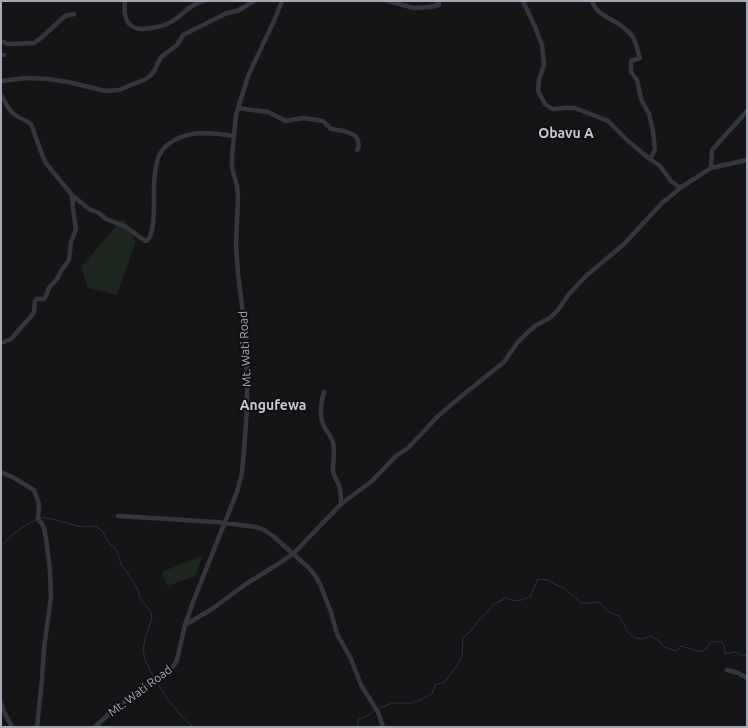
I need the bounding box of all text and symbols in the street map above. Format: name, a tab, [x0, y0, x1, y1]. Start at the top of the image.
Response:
district label: Obavu A	[538, 125, 594, 141]
street label: Mt. Wati Road	[236, 311, 253, 387]
district label: Angufewa	[240, 397, 306, 413]
street label: Mt. Wati Road	[105, 663, 174, 719]

